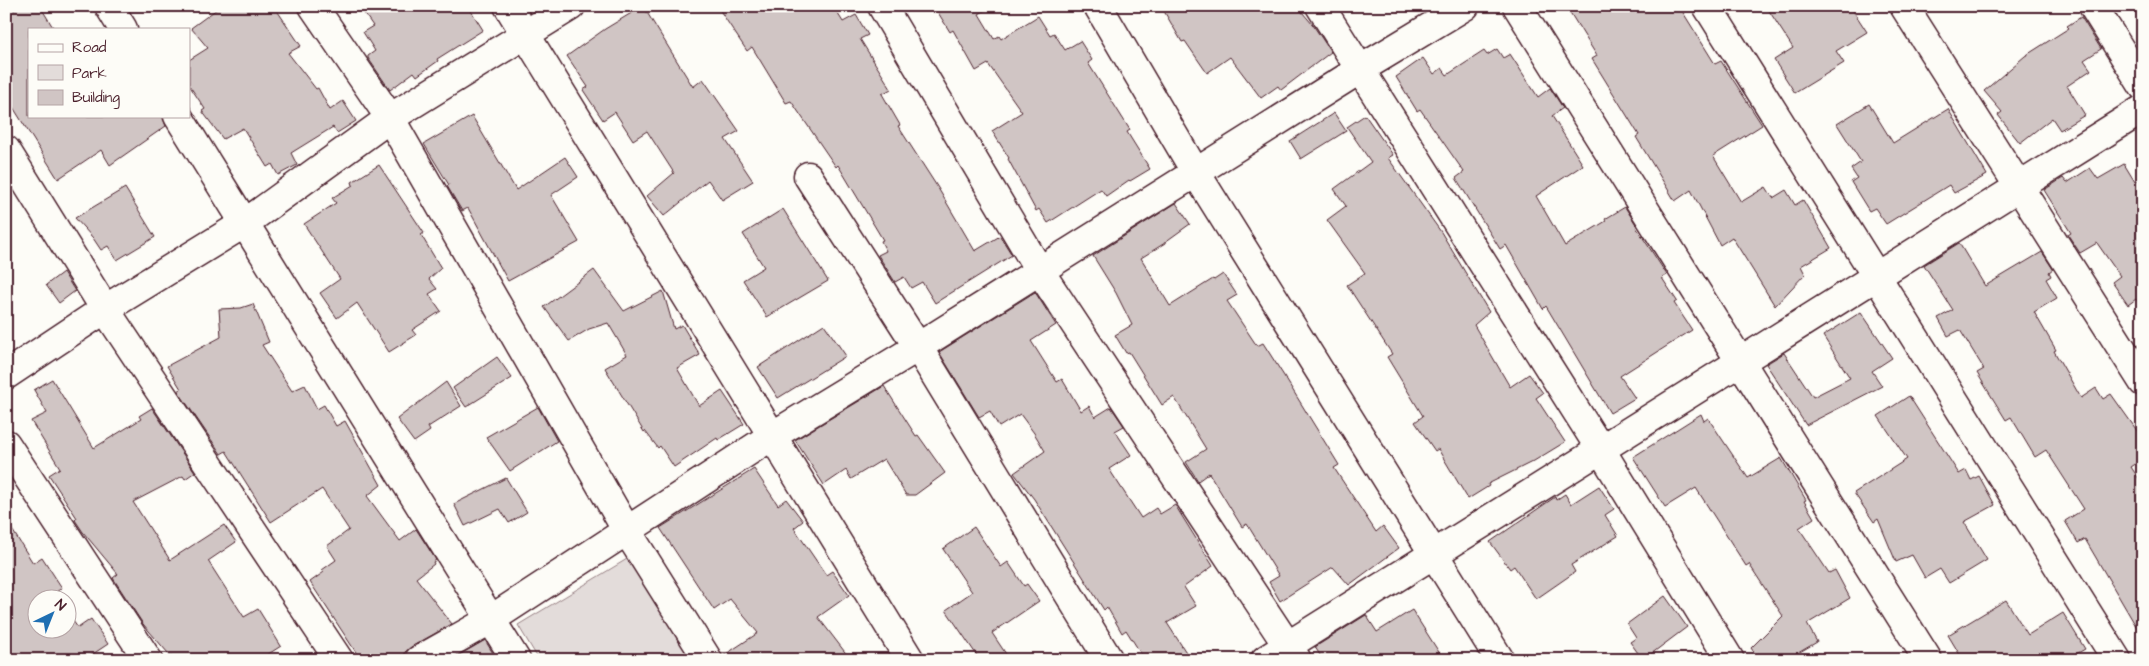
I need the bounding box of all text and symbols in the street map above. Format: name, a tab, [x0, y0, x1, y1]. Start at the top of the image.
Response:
legend	[28, 28, 190, 118]
text: Road	[72, 37, 107, 58]
text: Park	[72, 63, 107, 84]
text: Building	[72, 87, 120, 109]
north arrow	[28, 588, 78, 638]
text: N	[50, 595, 70, 616]

